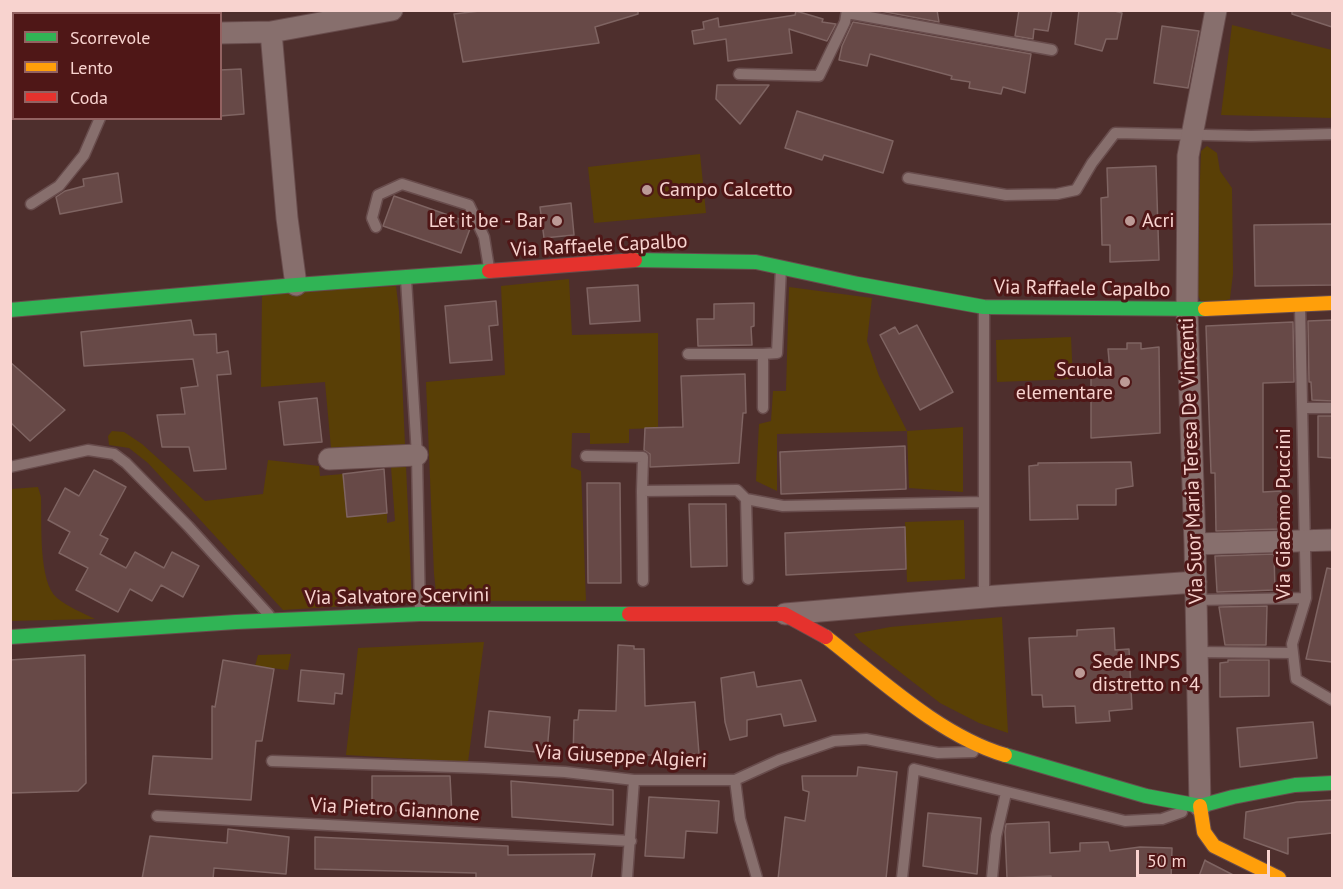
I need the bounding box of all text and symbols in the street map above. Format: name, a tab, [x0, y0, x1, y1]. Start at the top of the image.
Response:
legend	[12, 12, 222, 120]
text: Scorrevole	[70, 26, 150, 49]
text: Lento	[70, 56, 113, 79]
text: Coda	[70, 86, 108, 109]
place label: Campo Calcetto	[659, 178, 793, 202]
marker: Campo Calcetto	[640, 183, 654, 197]
place label: Let it be - Bar	[429, 209, 545, 233]
place label: Acri	[1142, 209, 1175, 233]
marker: Let it be - Bar	[550, 214, 564, 228]
marker: Acri	[1123, 214, 1137, 228]
street label: Via Raffaele Capalbo	[510, 229, 688, 263]
street label: Via Raffaele Capalbo	[993, 275, 1171, 303]
street label: Via Suor Maria Teresa De Vincenti	[1175, 317, 1209, 605]
place label: Scuola elementare	[1016, 358, 1113, 405]
marker: Scuola elementare	[1118, 375, 1132, 389]
street label: Via Giacomo Puccini	[1272, 428, 1296, 600]
street label: Via Salvatore Scervini	[304, 583, 490, 611]
place label: Sede INPS distretto n°4	[1092, 650, 1200, 697]
marker: Sede INPS distretto n°4	[1073, 666, 1087, 680]
street label: Via Giuseppe Algieri	[534, 741, 708, 773]
street label: Via Pietro Giannone	[310, 794, 480, 826]
scale bar	[1139, 838, 1272, 876]
text: 50 m	[1147, 849, 1186, 872]

